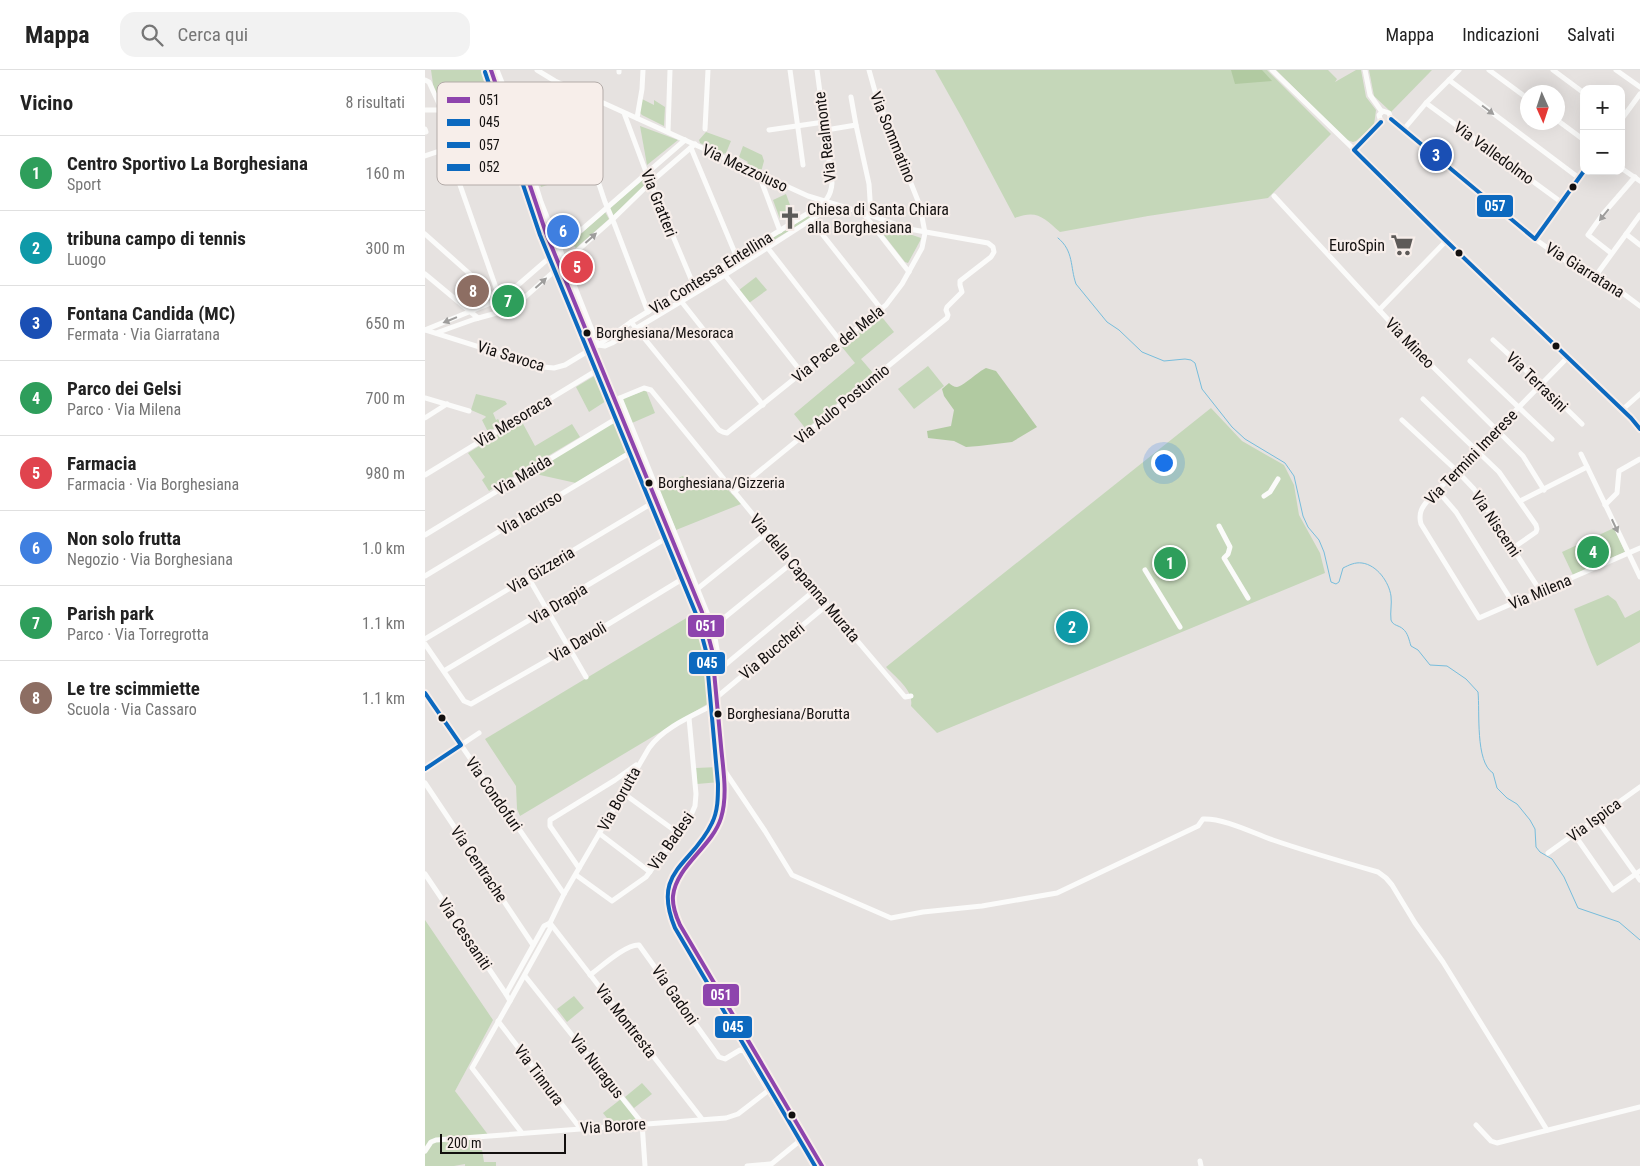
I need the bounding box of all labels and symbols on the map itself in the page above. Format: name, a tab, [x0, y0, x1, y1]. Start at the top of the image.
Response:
legend	[437, 82, 603, 185]
north arrow	[1520, 85, 1565, 130]
street label: Via Sommatino	[866, 89, 920, 185]
street label: Via Realmonte	[810, 90, 840, 184]
text: 051	[479, 92, 500, 108]
one-way arrow	[1481, 104, 1494, 115]
text: 045	[479, 114, 500, 130]
street label: Via Valledolmo	[1450, 117, 1538, 189]
pin: 3	[1420, 136, 1452, 174]
text: 057	[479, 137, 500, 153]
street label: Via Mezzoiuso	[699, 140, 791, 196]
text: 052	[479, 159, 500, 175]
street label: Via Gratteri	[637, 166, 681, 240]
unlabelled marker	[1568, 182, 1578, 192]
line badge: 057	[1476, 194, 1514, 218]
text: 057	[1484, 198, 1506, 214]
place label: Chiesa di Santa Chiara alla Borghesiana	[807, 200, 949, 237]
church icon: Chiesa di Santa Chiara alla Borghesiana	[777, 205, 803, 231]
one-way arrow	[1598, 208, 1609, 221]
pin: 6	[547, 212, 579, 250]
street label: Via Contessa Entellina	[646, 227, 776, 319]
one-way arrow	[585, 232, 597, 244]
supermarket icon: EuroSpin	[1389, 232, 1415, 258]
place label: EuroSpin	[1329, 236, 1385, 255]
street label: Via Giarratana	[1542, 238, 1628, 302]
pin: 5	[561, 248, 593, 286]
unlabelled marker	[1454, 248, 1464, 258]
pin: 8	[457, 272, 489, 310]
one-way arrow	[535, 277, 547, 289]
pin: 7	[492, 282, 524, 320]
street label: Via Pace del Mela	[788, 301, 888, 387]
street label: Via Mineo	[1381, 314, 1439, 372]
one-way arrow	[443, 316, 457, 324]
place label: Borghesiana/Mesoraca	[596, 324, 734, 342]
marker: Borghesiana/Mesoraca	[582, 328, 592, 338]
street label: Via Savoca	[475, 337, 547, 375]
unlabelled marker	[1551, 341, 1561, 351]
street label: Via Terrasini	[1502, 348, 1572, 416]
street label: Via Aulo Postumio	[791, 360, 893, 448]
street label: Via Mesoraca	[471, 391, 555, 451]
street label: Via Termini Imerese	[1421, 405, 1521, 509]
your location	[1151, 450, 1177, 476]
street label: Via Maida	[491, 451, 555, 499]
place label: Borghesiana/Gizzeria	[658, 474, 785, 492]
marker: Borghesiana/Gizzeria	[644, 478, 654, 488]
street label: Via Iacurso	[495, 487, 565, 539]
street label: Via Niscemi	[1467, 487, 1525, 561]
street label: Via della Capanna Murata	[746, 510, 864, 646]
one-way arrow	[1612, 519, 1620, 533]
pin: 4	[1577, 533, 1609, 571]
street label: Via Gizzeria	[504, 543, 578, 597]
pin: 1	[1154, 544, 1186, 582]
street label: Via Milena	[1506, 570, 1574, 614]
street label: Via Drapia	[525, 579, 591, 629]
pin: 2	[1056, 608, 1088, 646]
line badge: 051	[687, 614, 725, 638]
street label: Via Davoli	[546, 618, 610, 666]
text: 051	[695, 618, 717, 634]
street label: Via Buccheri	[736, 618, 808, 684]
line badge: 045	[688, 651, 726, 675]
text: 045	[696, 655, 718, 671]
place label: Borghesiana/Borutta	[727, 705, 850, 723]
marker: Borghesiana/Borutta	[713, 709, 723, 719]
unlabelled marker	[437, 713, 447, 723]
street label: Via Condofuri	[462, 753, 526, 835]
street label: Via Borutta	[594, 764, 644, 834]
street label: Via Ispica	[1563, 794, 1625, 846]
street label: Via Badesi	[644, 808, 698, 874]
street label: Via Centrache	[447, 822, 511, 906]
street label: Via Cessaniti	[434, 894, 496, 974]
street label: Via Gadoni	[648, 962, 702, 1028]
street label: Via Montresta	[591, 980, 661, 1062]
line badge: 051	[702, 983, 740, 1007]
text: 051	[710, 987, 732, 1003]
line badge: 045	[714, 1015, 753, 1039]
text: 045	[722, 1019, 744, 1035]
street label: Via Nuragus	[566, 1030, 628, 1102]
street label: Via Tinnura	[510, 1041, 568, 1109]
unlabelled marker	[787, 1110, 797, 1120]
street label: Via Borore	[580, 1114, 646, 1138]
scale bar	[440, 1131, 566, 1154]

